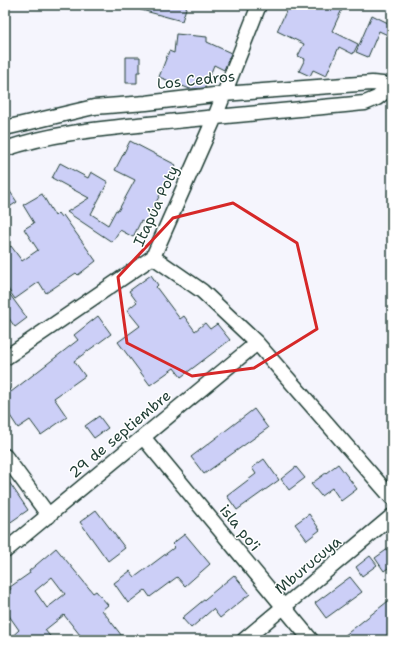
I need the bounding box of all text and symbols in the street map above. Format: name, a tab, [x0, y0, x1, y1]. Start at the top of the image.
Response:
street label: Los Cedros	[156, 66, 236, 94]
street label: Itapúa Poty	[129, 162, 183, 250]
street label: 29 de septiembre	[65, 385, 175, 483]
street label: isla po'i	[215, 501, 265, 555]
street label: Mburucuya	[271, 531, 346, 599]

